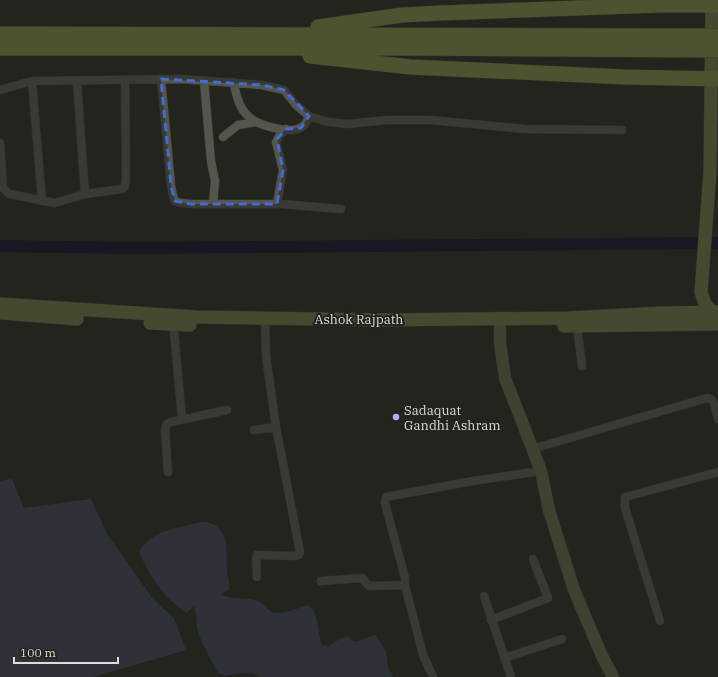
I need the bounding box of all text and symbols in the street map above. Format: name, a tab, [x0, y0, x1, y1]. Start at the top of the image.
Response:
street label: Ashok Rajpath	[315, 311, 403, 328]
place label: Sadaquat Gandhi Ashram	[404, 402, 501, 434]
marker: Sadaquat Gandhi Ashram	[391, 412, 401, 422]
scale bar	[14, 639, 118, 665]
text: 100 m	[20, 645, 56, 660]

